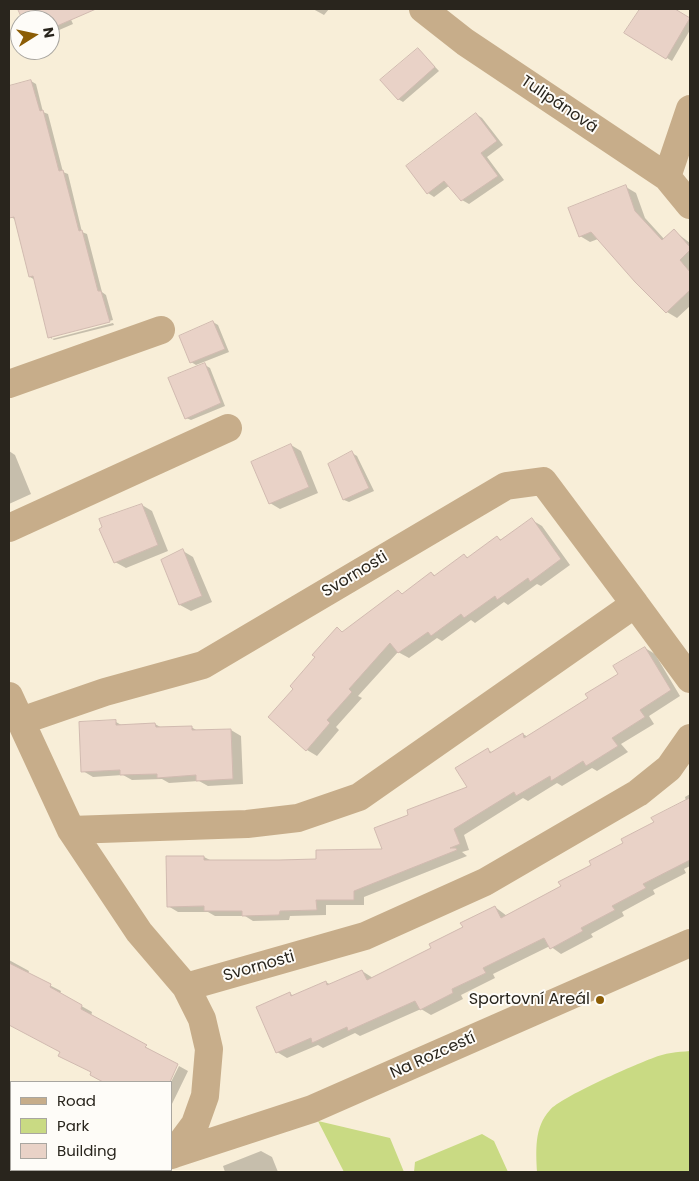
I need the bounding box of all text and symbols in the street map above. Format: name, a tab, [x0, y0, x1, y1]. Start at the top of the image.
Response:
north arrow	[10, 10, 60, 60]
text: N	[38, 26, 60, 39]
street label: Tulipánová	[517, 72, 601, 138]
street label: Svornosti	[319, 548, 391, 602]
street label: Svornosti	[221, 948, 297, 986]
place label: Sportovní Areál	[469, 990, 590, 1010]
marker: Sportovní Areál	[594, 994, 606, 1006]
street label: Na Rozcestí	[387, 1029, 479, 1083]
legend	[10, 1081, 172, 1171]
text: Road	[57, 1090, 96, 1111]
text: Park	[57, 1115, 89, 1136]
text: Building	[57, 1140, 117, 1161]

